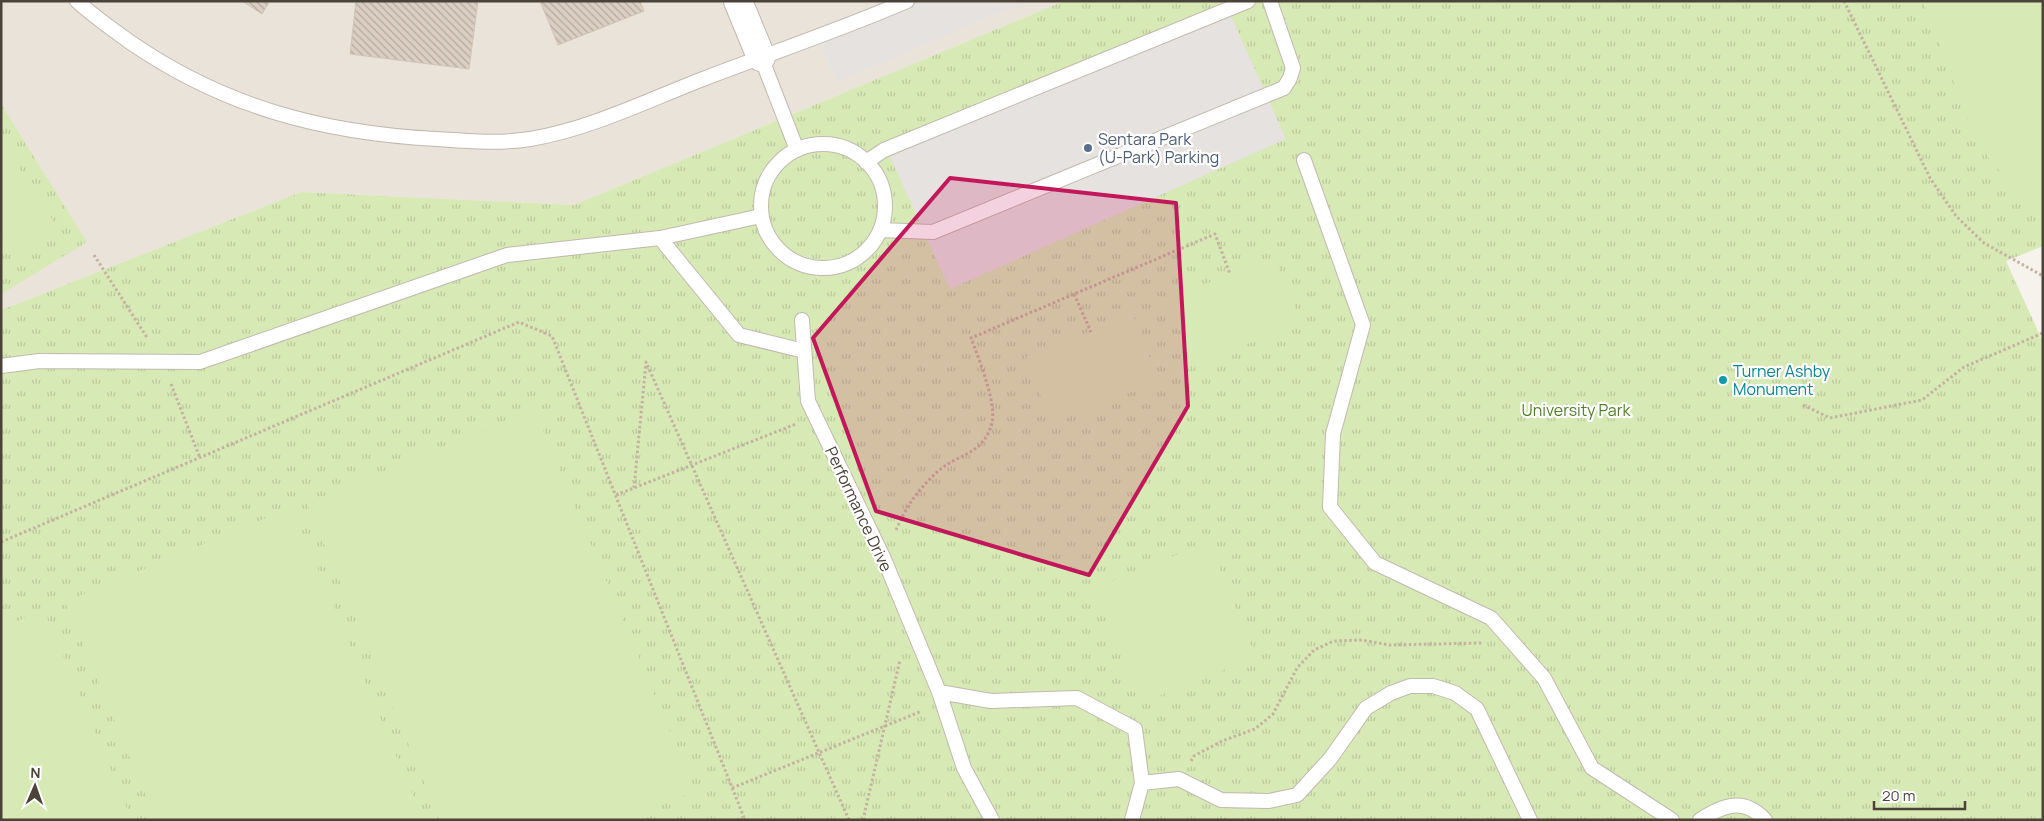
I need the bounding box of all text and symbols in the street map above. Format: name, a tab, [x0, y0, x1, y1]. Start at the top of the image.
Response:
place label: Sentara Park (U-Park) Parking	[1098, 128, 1219, 168]
marker: Sentara Park (U-Park) Parking	[1082, 142, 1094, 154]
place label: Turner Ashby Monument	[1733, 360, 1831, 400]
marker: Turner Ashby Monument	[1717, 374, 1729, 386]
park label: University Park	[1522, 399, 1632, 421]
street label: Performance Drive	[820, 443, 898, 575]
north arrow	[10, 761, 60, 811]
text: N	[30, 763, 41, 782]
scale bar	[1874, 778, 1965, 810]
text: 20 m	[1882, 785, 1915, 806]

